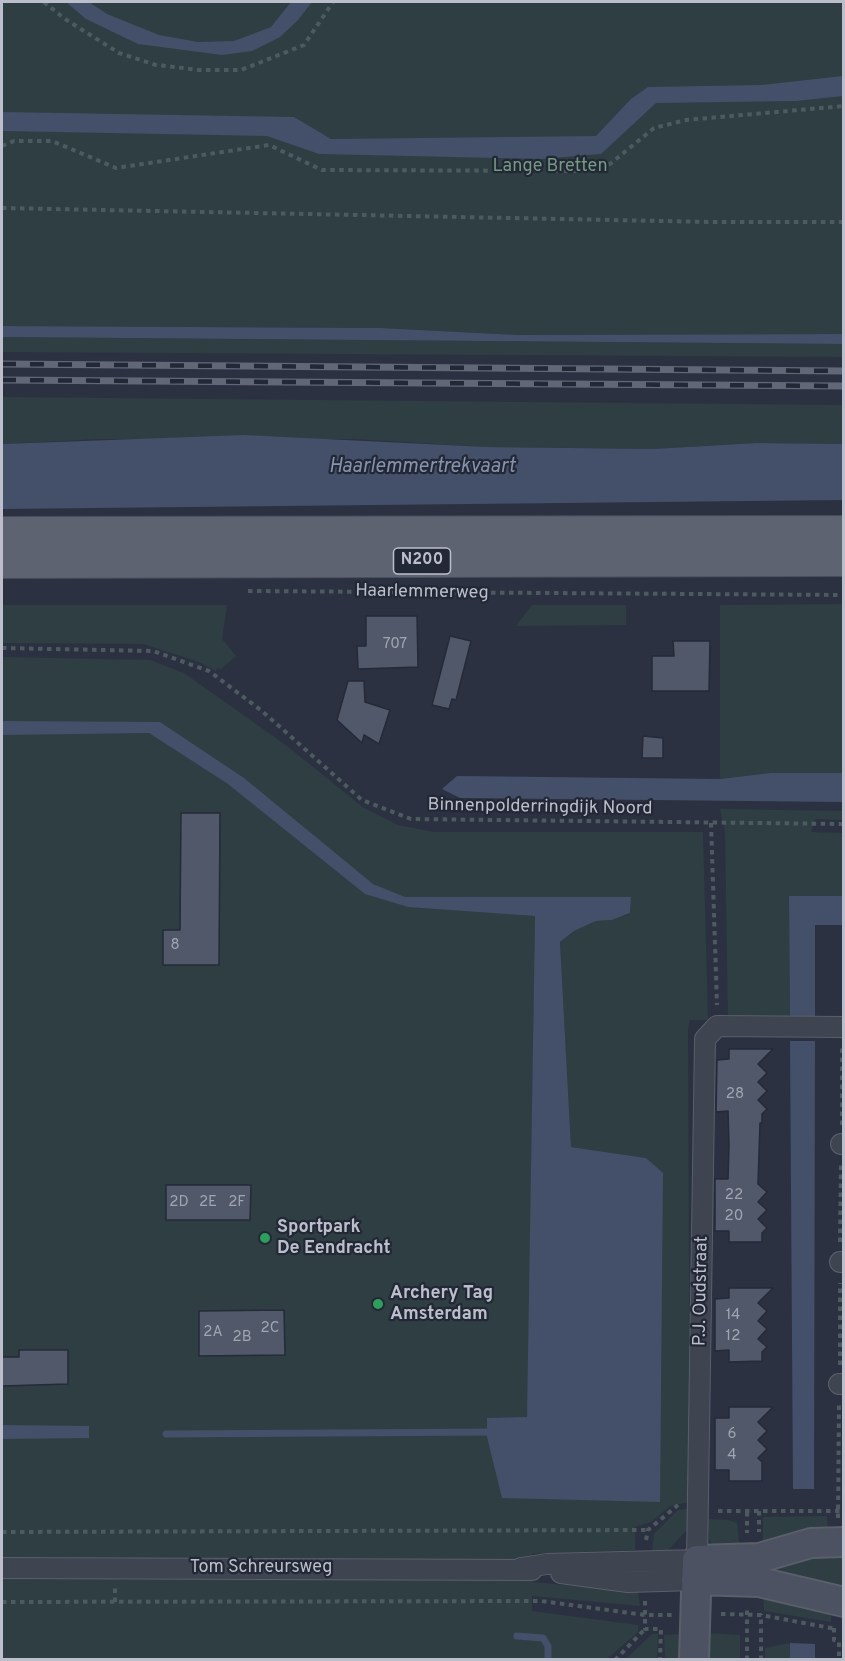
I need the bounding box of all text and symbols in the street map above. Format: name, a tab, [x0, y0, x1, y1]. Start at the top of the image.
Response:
park label: Lange Bretten	[492, 156, 608, 178]
water label: Haarlemmertrekvaart	[329, 456, 515, 480]
road number: N200	[394, 548, 450, 574]
street label: Haarlemmerweg	[355, 581, 489, 605]
house number: 707	[383, 636, 407, 654]
street label: Binnenpolderringdijk Noord	[427, 795, 653, 821]
house number: 8	[170, 937, 180, 955]
house number: 28	[726, 1086, 744, 1104]
house number: 22	[725, 1187, 743, 1205]
house number: 2D	[169, 1194, 189, 1212]
house number: 2E	[199, 1194, 217, 1212]
house number: 2F	[228, 1194, 246, 1212]
house number: 20	[725, 1208, 743, 1226]
place label: Sportpark De Eendracht	[277, 1217, 390, 1260]
marker: Sportpark De Eendracht	[258, 1231, 272, 1245]
street label: P.J. Oudstraat	[690, 1236, 714, 1346]
place label: Archery Tag Amsterdam	[390, 1283, 493, 1326]
marker: Archery Tag Amsterdam	[371, 1297, 385, 1311]
house number: 14	[726, 1307, 740, 1325]
house number: 2C	[261, 1320, 279, 1338]
house number: 2A	[203, 1324, 223, 1342]
house number: 12	[726, 1328, 740, 1346]
house number: 2B	[232, 1329, 252, 1347]
house number: 6	[728, 1426, 736, 1444]
house number: 4	[727, 1447, 737, 1465]
street label: Tom Schreursweg	[190, 1557, 332, 1579]

